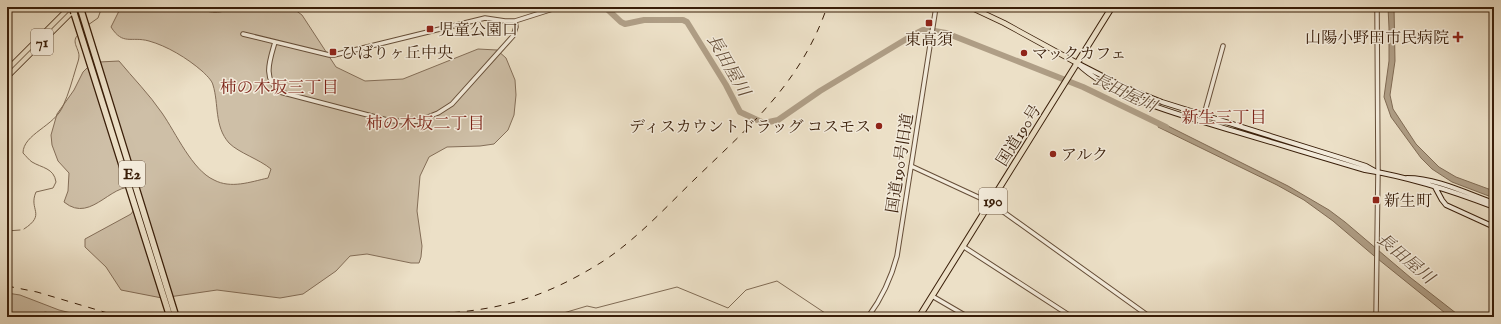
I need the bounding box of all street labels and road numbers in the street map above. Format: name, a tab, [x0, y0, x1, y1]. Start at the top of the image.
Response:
road number: 71	[31, 29, 53, 55]
street label: 国道190号	[993, 102, 1046, 171]
street label: 国道190号旧道	[883, 112, 919, 215]
road number: E2	[119, 161, 145, 187]
road number: 190	[979, 188, 1007, 214]

